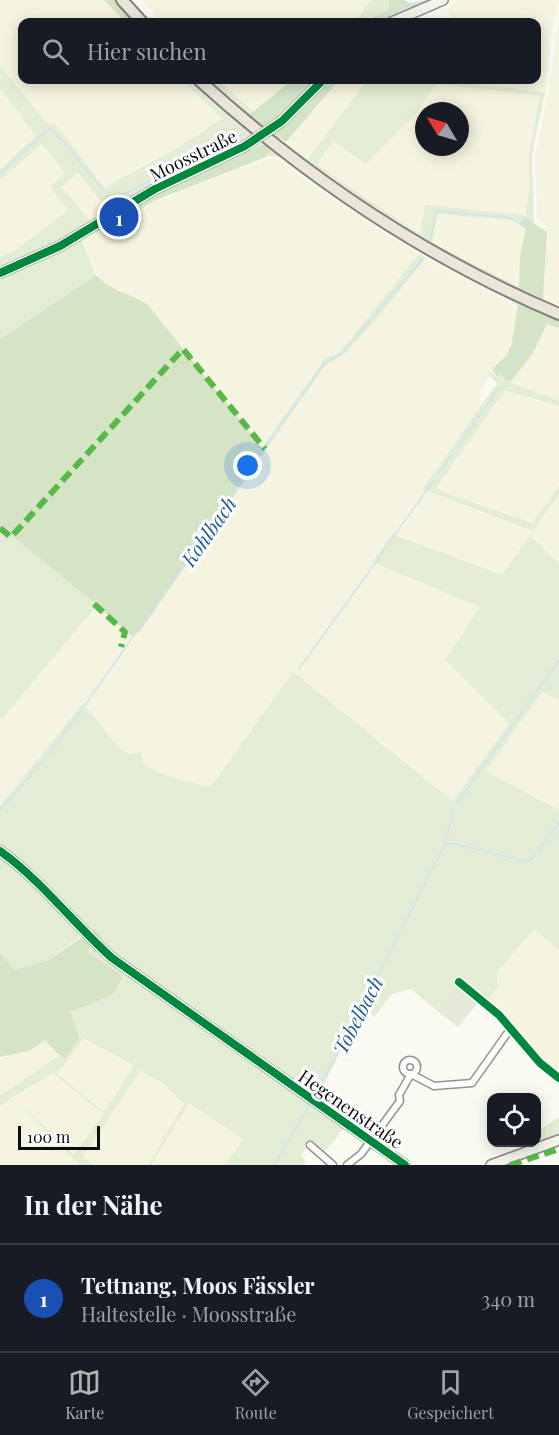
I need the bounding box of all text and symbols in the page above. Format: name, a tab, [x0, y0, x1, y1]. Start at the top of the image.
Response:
search box	[18, 18, 541, 84]
icon: search	[39, 35, 72, 68]
text: Hier suchen	[87, 36, 207, 66]
north arrow	[415, 102, 469, 156]
street label: Moosstraße	[145, 124, 241, 186]
pin: 1	[100, 194, 138, 240]
your location	[233, 451, 262, 480]
water label: Kohlbach	[174, 491, 242, 572]
water label: Tobelbach	[326, 971, 388, 1059]
street label: Hegenenstraße	[294, 1064, 408, 1154]
map controls	[487, 1093, 541, 1147]
button: locate	[487, 1093, 541, 1147]
scale bar	[18, 1123, 100, 1150]
text: 100 m	[27, 1126, 70, 1147]
text: In der Nähe	[24, 1187, 163, 1222]
text: Tettnang, Moos Fässler	[81, 1270, 315, 1300]
text: 1	[40, 1285, 47, 1312]
text: 340 m	[481, 1285, 535, 1312]
text: Haltestelle · Moosstraße	[81, 1300, 296, 1327]
tab: Karte	[65, 1366, 104, 1423]
tab: Route	[235, 1366, 277, 1423]
tab: Gespeichert	[407, 1366, 494, 1423]

